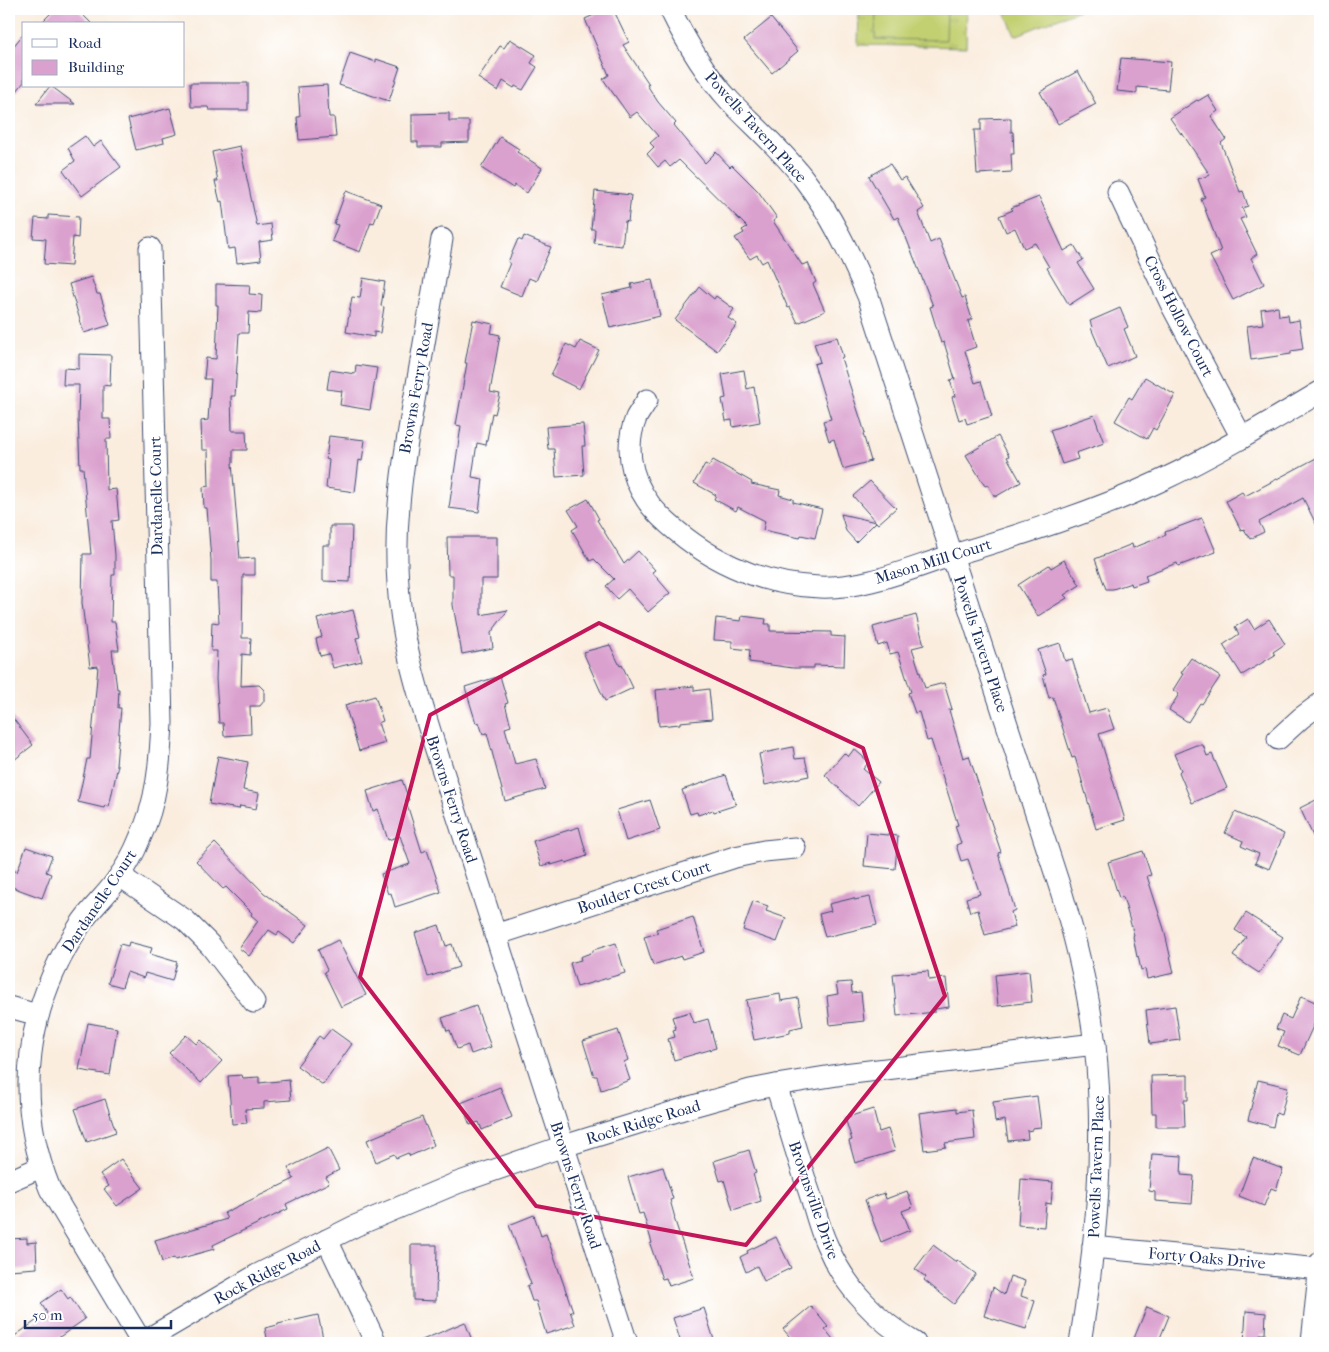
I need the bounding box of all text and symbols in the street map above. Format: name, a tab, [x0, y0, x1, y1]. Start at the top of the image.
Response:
legend	[22, 22, 185, 88]
text: Road	[68, 34, 102, 52]
text: Building	[68, 58, 125, 76]
street label: Powells Tavern Place	[701, 68, 811, 186]
street label: Cross Hollow Court	[1140, 252, 1218, 380]
street label: Browns Ferry Road	[395, 321, 437, 455]
street label: Dardanelle Court	[145, 436, 167, 556]
street label: Mason Mill Court	[872, 534, 994, 588]
street label: Powells Tavern Place	[950, 573, 1012, 715]
street label: Browns Ferry Road	[422, 733, 482, 865]
street label: Dardanelle Court	[58, 846, 141, 956]
street label: Boulder Crest Court	[575, 856, 713, 918]
street label: Rock Ridge Road	[584, 1095, 703, 1148]
street label: Powells Tavern Place	[1084, 1095, 1108, 1239]
street label: Browns Ferry Road	[546, 1119, 606, 1251]
street label: Brownsville Drive	[785, 1138, 843, 1262]
street label: Rock Ridge Road	[210, 1236, 324, 1308]
street label: Forty Oaks Drive	[1148, 1243, 1267, 1273]
scale bar	[25, 1297, 171, 1329]
text: 50 m	[32, 1306, 63, 1324]

